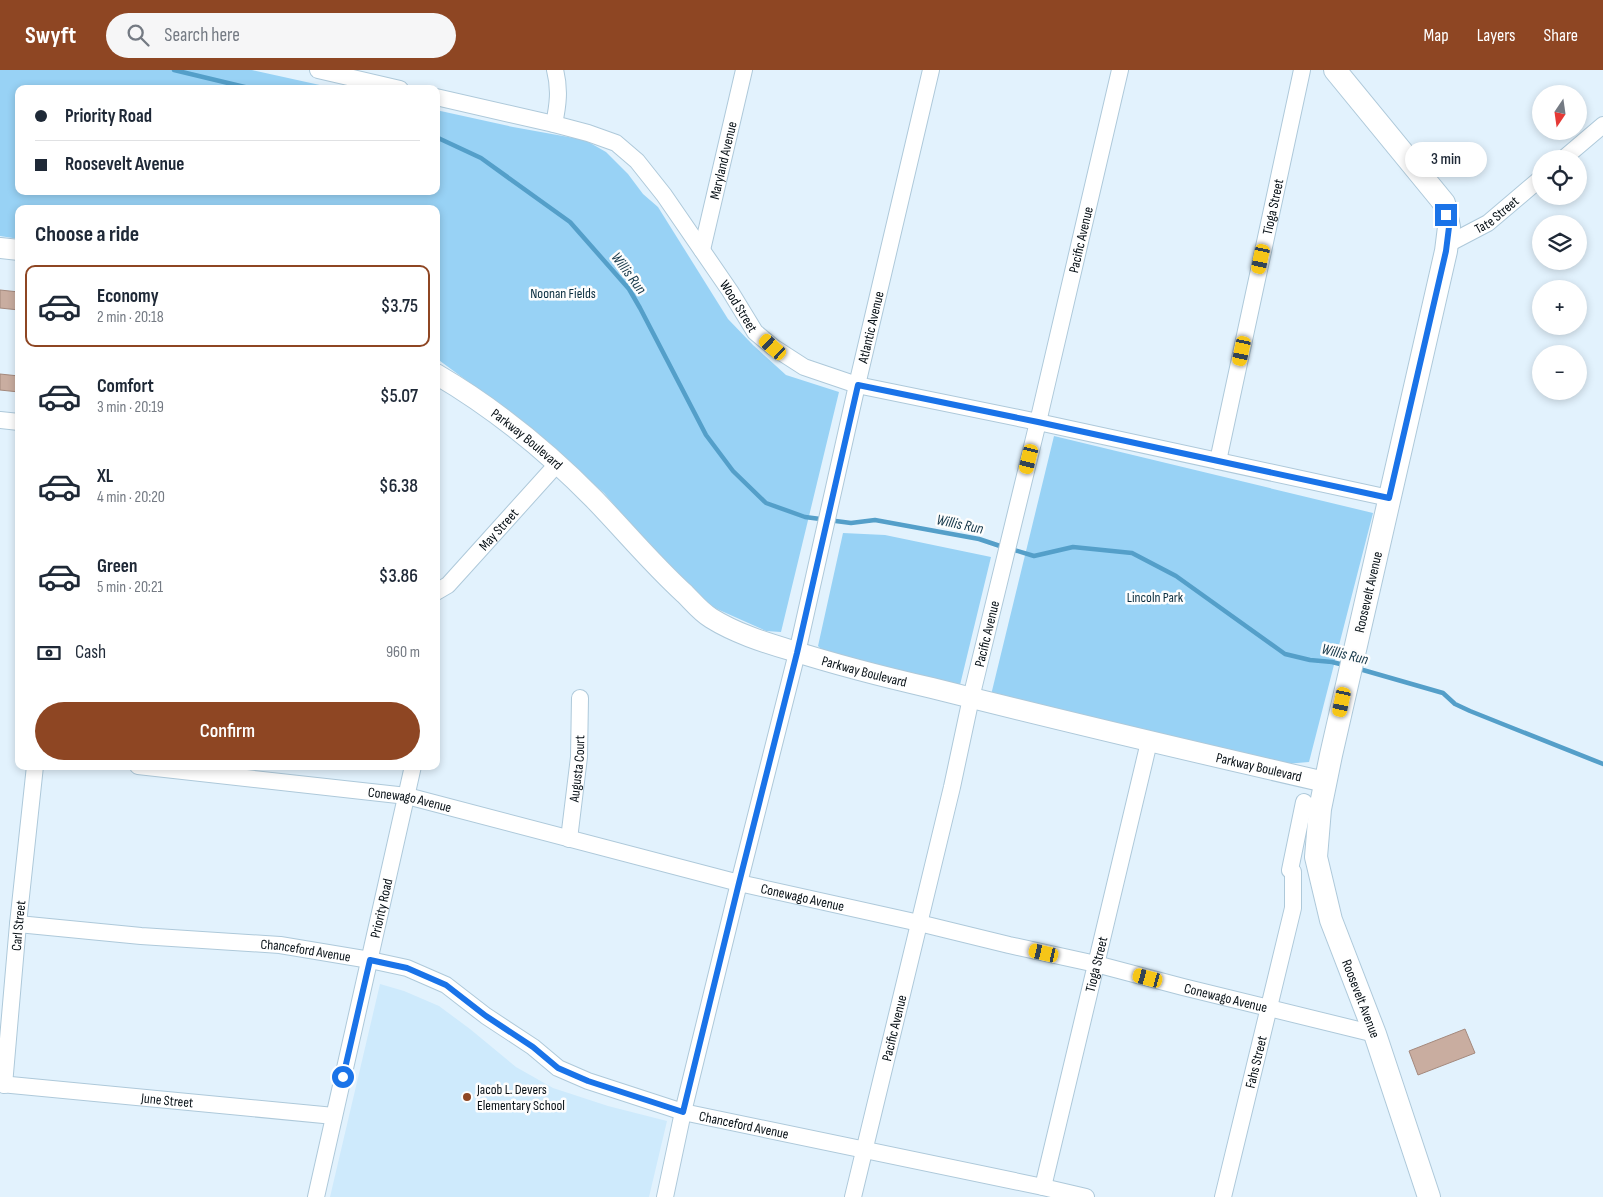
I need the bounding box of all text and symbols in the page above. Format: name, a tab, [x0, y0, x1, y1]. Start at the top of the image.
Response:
search box	[106, 13, 456, 58]
text: Swyft	[25, 21, 76, 50]
icon: search	[124, 21, 152, 49]
text: Search here	[164, 24, 240, 47]
text: Map	[1424, 25, 1449, 46]
text: Layers	[1477, 25, 1516, 46]
text: Share	[1544, 25, 1578, 46]
north arrow	[1532, 85, 1588, 140]
map controls	[1532, 85, 1587, 400]
text: Priority Road	[65, 105, 152, 128]
street label: Maryland Avenue	[706, 120, 741, 201]
callout: 3 min	[1405, 142, 1487, 178]
text: 3 min	[1431, 150, 1461, 169]
button: locate	[1532, 150, 1587, 205]
text: Roosevelt Avenue	[65, 153, 184, 176]
street label: Tioga Street	[1259, 177, 1287, 236]
street label: Tate Street	[1472, 193, 1522, 238]
route end	[1435, 204, 1457, 226]
street label: Pacific Avenue	[1065, 205, 1097, 275]
button: layers	[1532, 215, 1587, 270]
text: Choose a ride	[35, 221, 139, 248]
car	[1250, 243, 1271, 275]
water label: Willis Run	[607, 249, 651, 298]
street label: Wood Street	[716, 277, 761, 335]
button: +	[1532, 280, 1587, 335]
icon: car	[37, 284, 82, 329]
text: Economy	[97, 285, 159, 308]
park label: Noonan Fields	[530, 285, 596, 302]
street label: Atlantic Avenue	[854, 289, 888, 366]
text: $3.75	[381, 295, 418, 318]
text: 2 min · 20:18	[97, 308, 164, 327]
car	[756, 331, 789, 363]
car	[1231, 335, 1252, 367]
button: −	[1532, 345, 1587, 400]
icon: car	[37, 374, 82, 419]
text: Comfort	[97, 375, 154, 398]
text: $5.07	[380, 385, 418, 408]
text: 3 min · 20:19	[97, 398, 164, 417]
street label: Parkway Boulevard	[488, 405, 566, 474]
car	[1018, 443, 1039, 475]
icon: car	[37, 464, 82, 509]
text: XL	[97, 465, 113, 488]
text: $6.38	[379, 475, 418, 498]
text: 4 min · 20:20	[97, 488, 165, 507]
street label: May Street	[475, 505, 522, 554]
water label: Willis Run	[935, 510, 985, 539]
street label: Roosevelt Avenue	[1351, 550, 1386, 634]
icon: car	[37, 554, 82, 599]
text: Green	[97, 555, 137, 578]
text: $3.86	[379, 565, 418, 588]
text: 5 min · 20:21	[97, 578, 163, 597]
park label: Lincoln Park	[1127, 589, 1184, 606]
street label: Pacific Avenue	[971, 599, 1003, 669]
icon: cash	[35, 639, 63, 667]
water label: Willis Run	[1319, 640, 1370, 669]
text: Cash	[75, 641, 106, 664]
text: 960 m	[386, 643, 420, 662]
street label: Parkway Boulevard	[820, 652, 909, 691]
car	[1331, 686, 1352, 718]
button: Confirm	[35, 702, 420, 760]
street label: Augusta Court	[565, 735, 588, 804]
street label: Parkway Boulevard	[1214, 749, 1304, 785]
street label: Conewago Avenue	[367, 784, 453, 816]
street label: Priority Road	[367, 877, 396, 940]
street label: Conewago Avenue	[759, 880, 846, 915]
street label: Carl Street	[8, 900, 29, 951]
street label: Tioga Street	[1082, 935, 1111, 994]
street label: Chanceford Avenue	[260, 936, 352, 966]
car	[1027, 942, 1060, 964]
street label: Roosevelt Avenue	[1338, 957, 1384, 1040]
car	[1131, 967, 1164, 989]
street label: Conewago Avenue	[1182, 980, 1269, 1016]
street label: Pacific Avenue	[878, 993, 911, 1063]
street label: Fahs Street	[1242, 1034, 1271, 1090]
route start	[332, 1066, 354, 1088]
place label: Jacob L. Devers Elementary School	[476, 1081, 565, 1114]
street label: June Street	[139, 1089, 194, 1111]
marker: Jacob L. Devers Elementary School	[461, 1091, 473, 1103]
street label: Chanceford Avenue	[698, 1108, 790, 1143]

